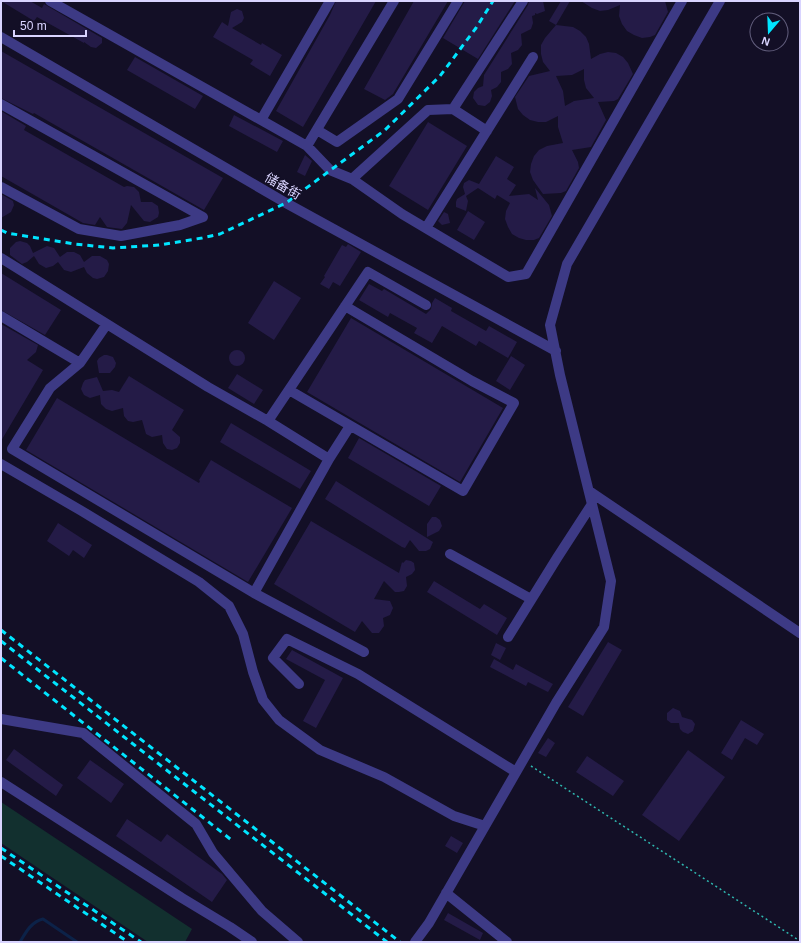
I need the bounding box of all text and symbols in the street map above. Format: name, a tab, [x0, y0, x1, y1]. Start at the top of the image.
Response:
scale bar	[14, 12, 86, 38]
north arrow	[749, 12, 789, 52]
text: 50 m	[20, 19, 47, 33]
text: N	[760, 34, 771, 48]
street label: 储备街	[262, 170, 304, 202]

